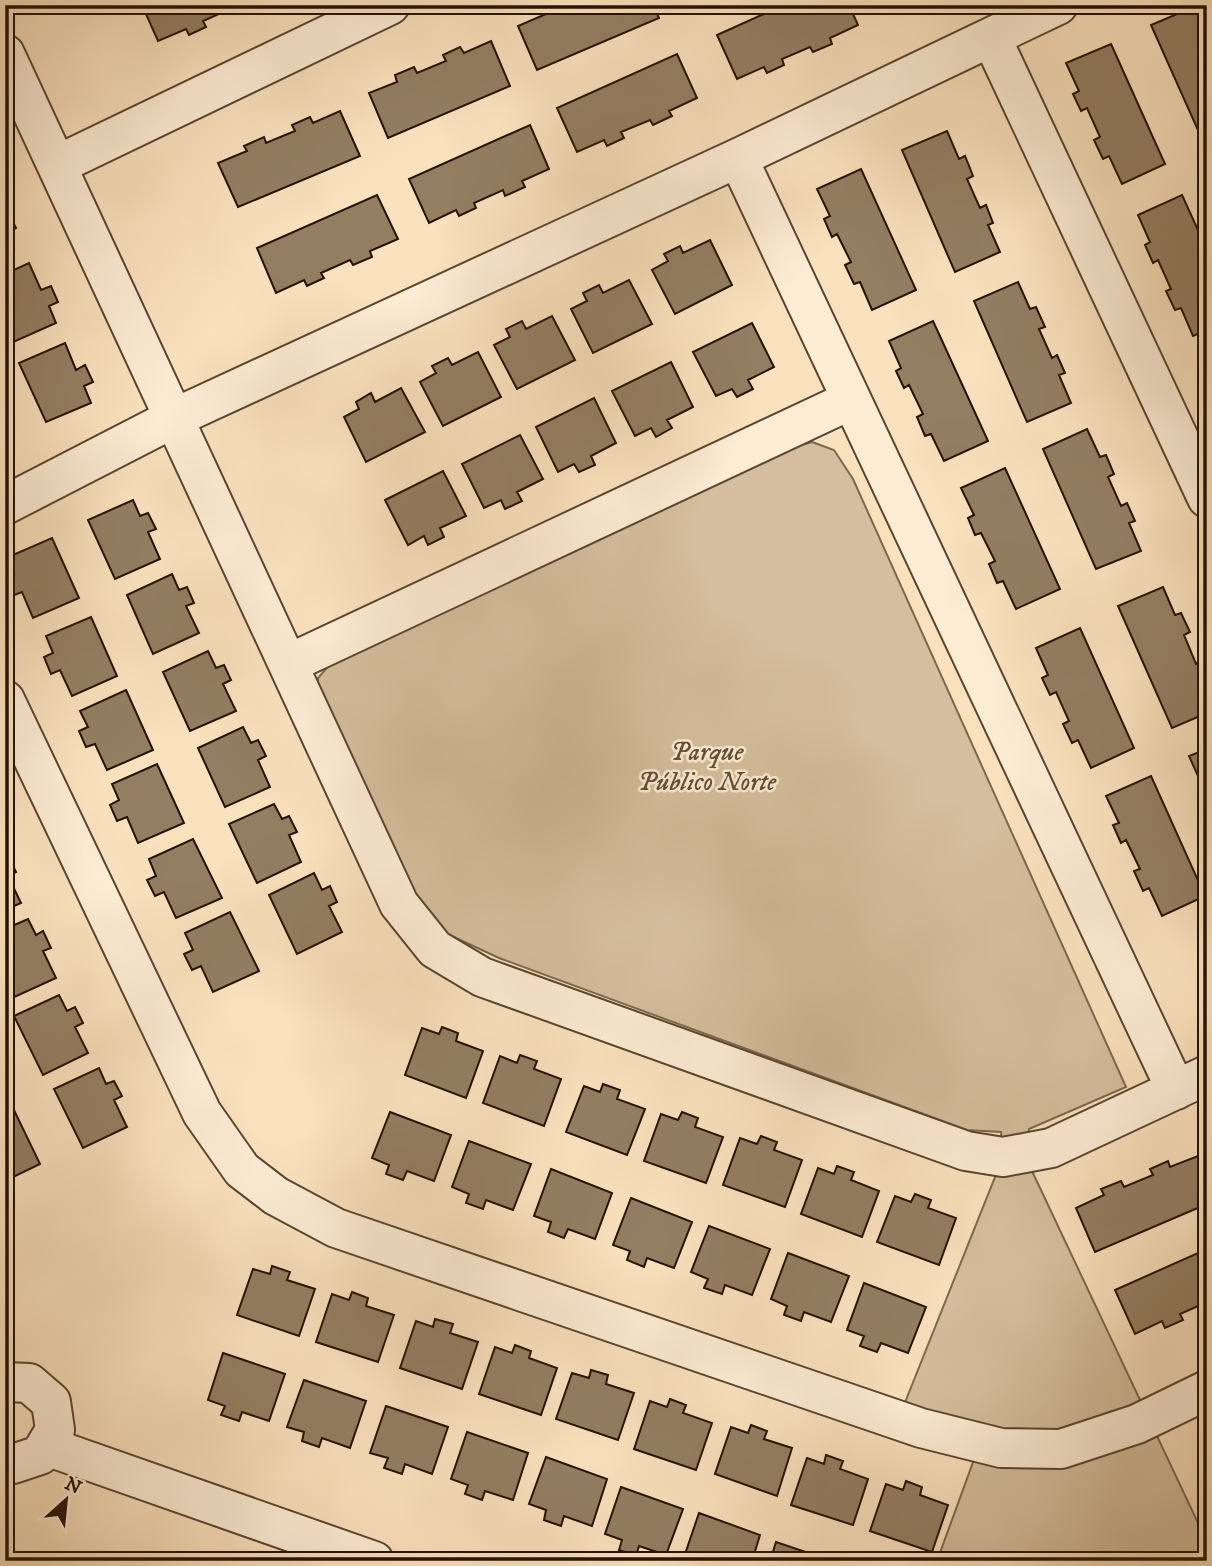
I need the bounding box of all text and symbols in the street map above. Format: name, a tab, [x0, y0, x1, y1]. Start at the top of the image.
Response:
park label: Parque Público Norte	[638, 736, 777, 799]
north arrow	[32, 1464, 102, 1534]
text: N	[61, 1472, 86, 1500]

